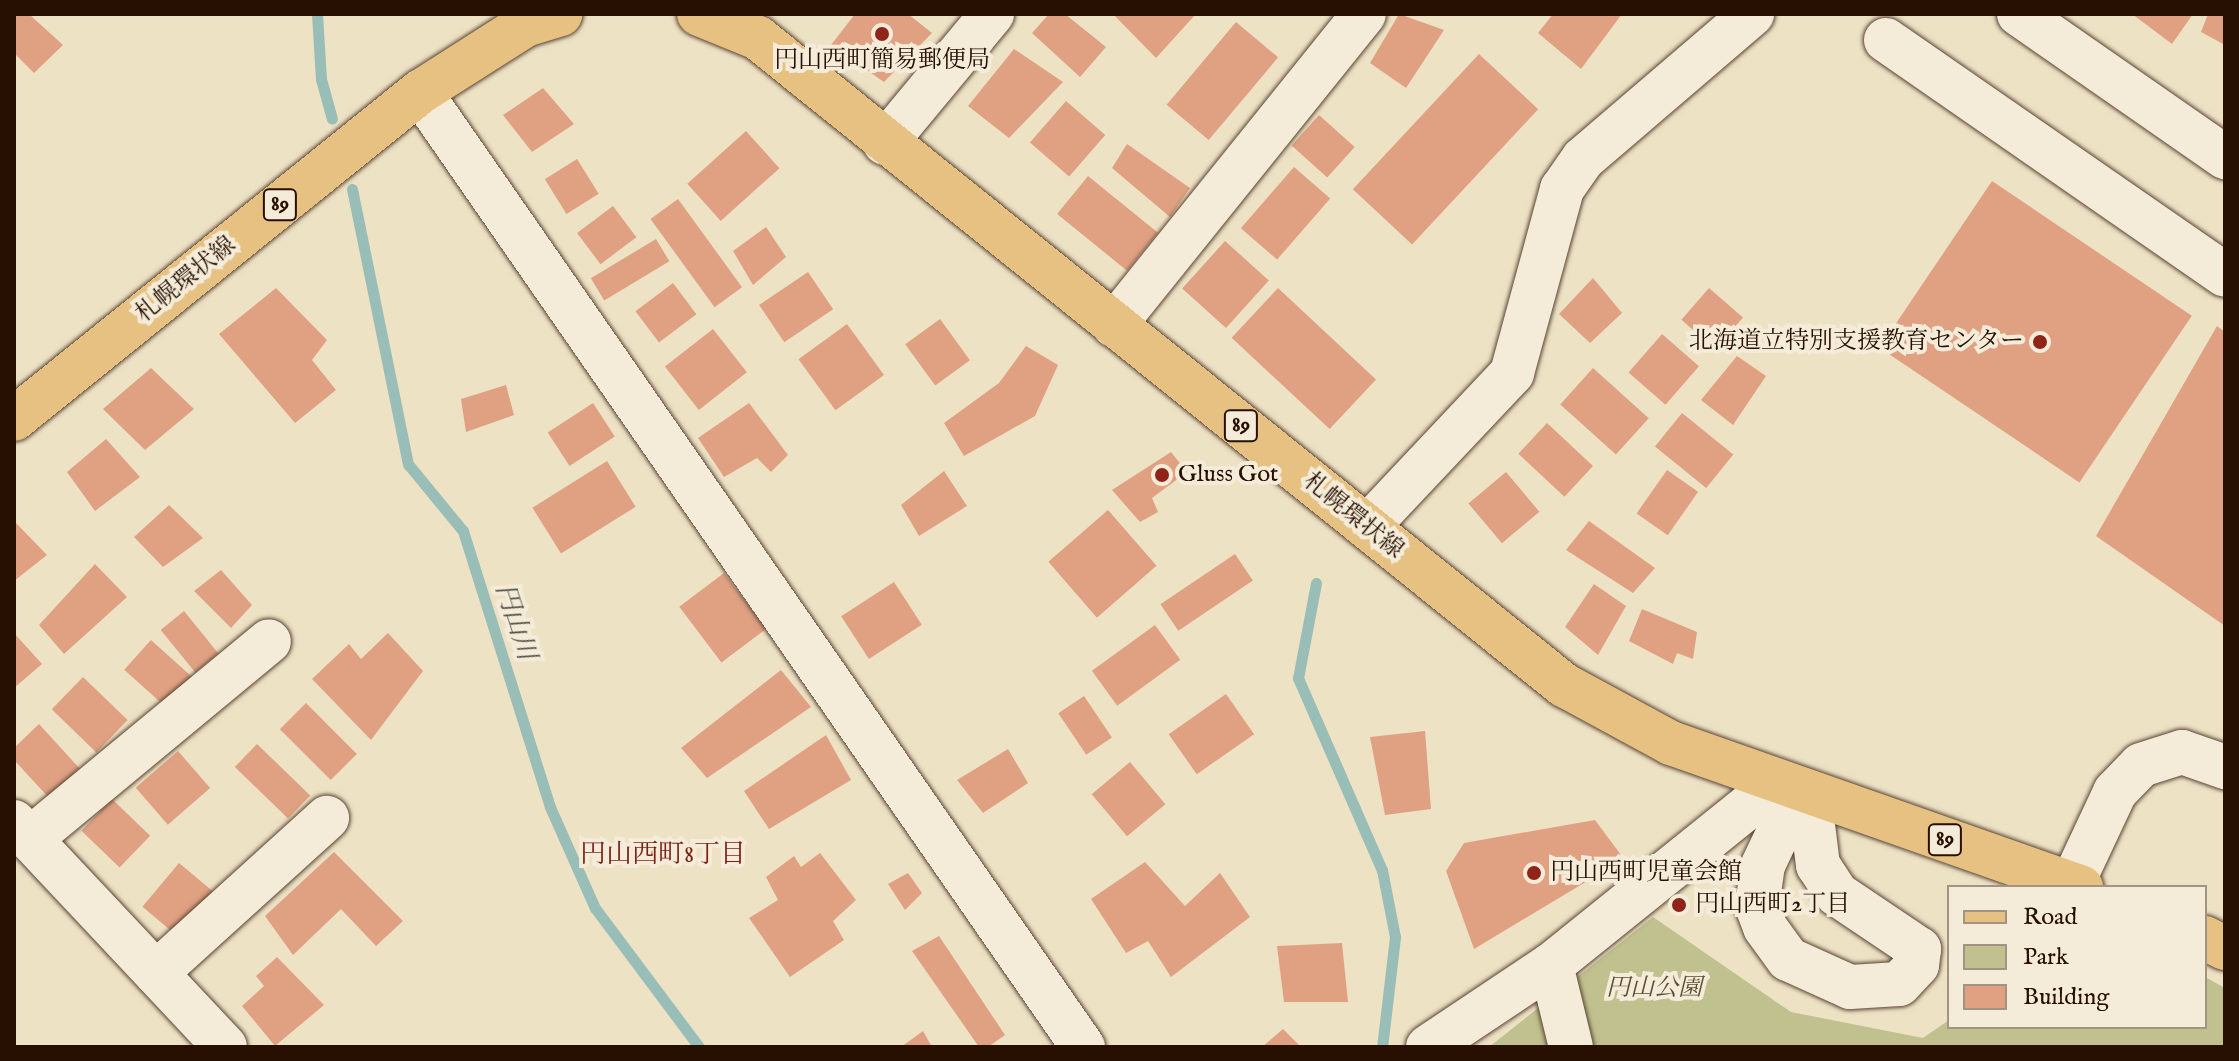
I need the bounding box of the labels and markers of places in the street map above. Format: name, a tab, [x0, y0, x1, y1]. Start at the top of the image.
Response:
marker: 円山西町簡易郵便局	[873, 25, 891, 43]
place label: 円山西町簡易郵便局	[774, 47, 990, 75]
place label: 北海道立特別支援教育センター	[1688, 328, 2024, 356]
marker: 北海道立特別支援教育センター	[2031, 333, 2049, 351]
place label: Gluss Got	[1178, 461, 1278, 489]
marker: Gluss Got	[1153, 466, 1171, 484]
place label: 円山西町児童会館	[1550, 859, 1742, 887]
marker: 円山西町児童会館	[1525, 864, 1543, 882]
place label: 円山西町2丁目	[1695, 891, 1850, 919]
marker: 円山西町2丁目	[1670, 896, 1688, 914]

